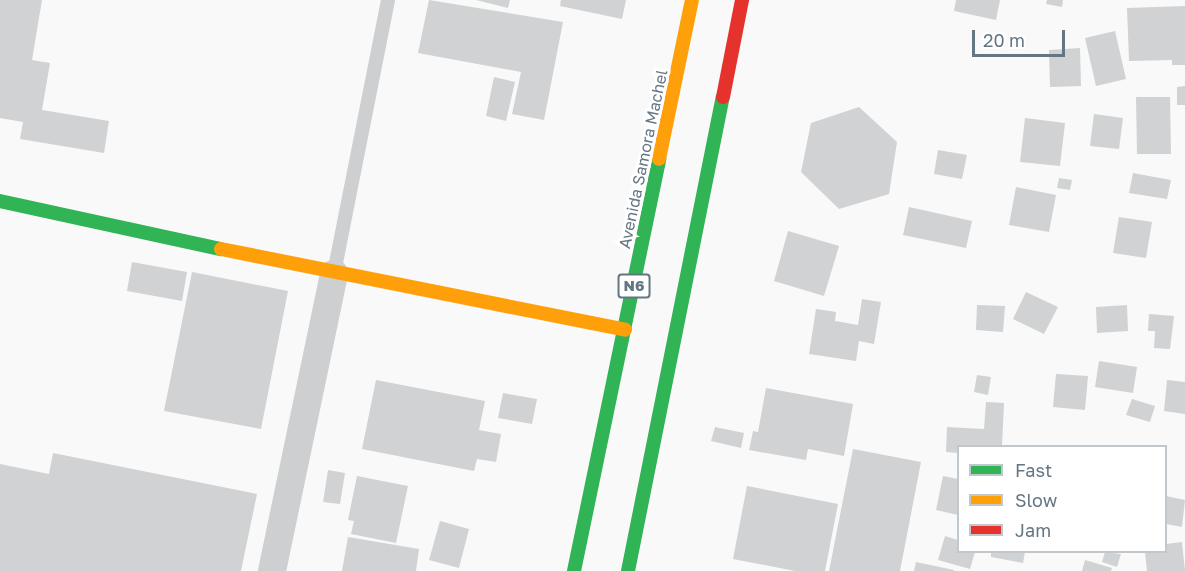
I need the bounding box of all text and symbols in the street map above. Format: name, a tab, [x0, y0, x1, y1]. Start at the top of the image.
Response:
scale bar	[975, 18, 1068, 56]
text: 20 m	[983, 29, 1025, 51]
street label: Avenida Samora Machel	[615, 68, 671, 250]
road number: N6	[618, 274, 650, 298]
legend	[957, 445, 1167, 553]
text: Fast	[1015, 459, 1052, 481]
text: Slow	[1015, 489, 1057, 511]
text: Jam	[1015, 519, 1051, 541]

